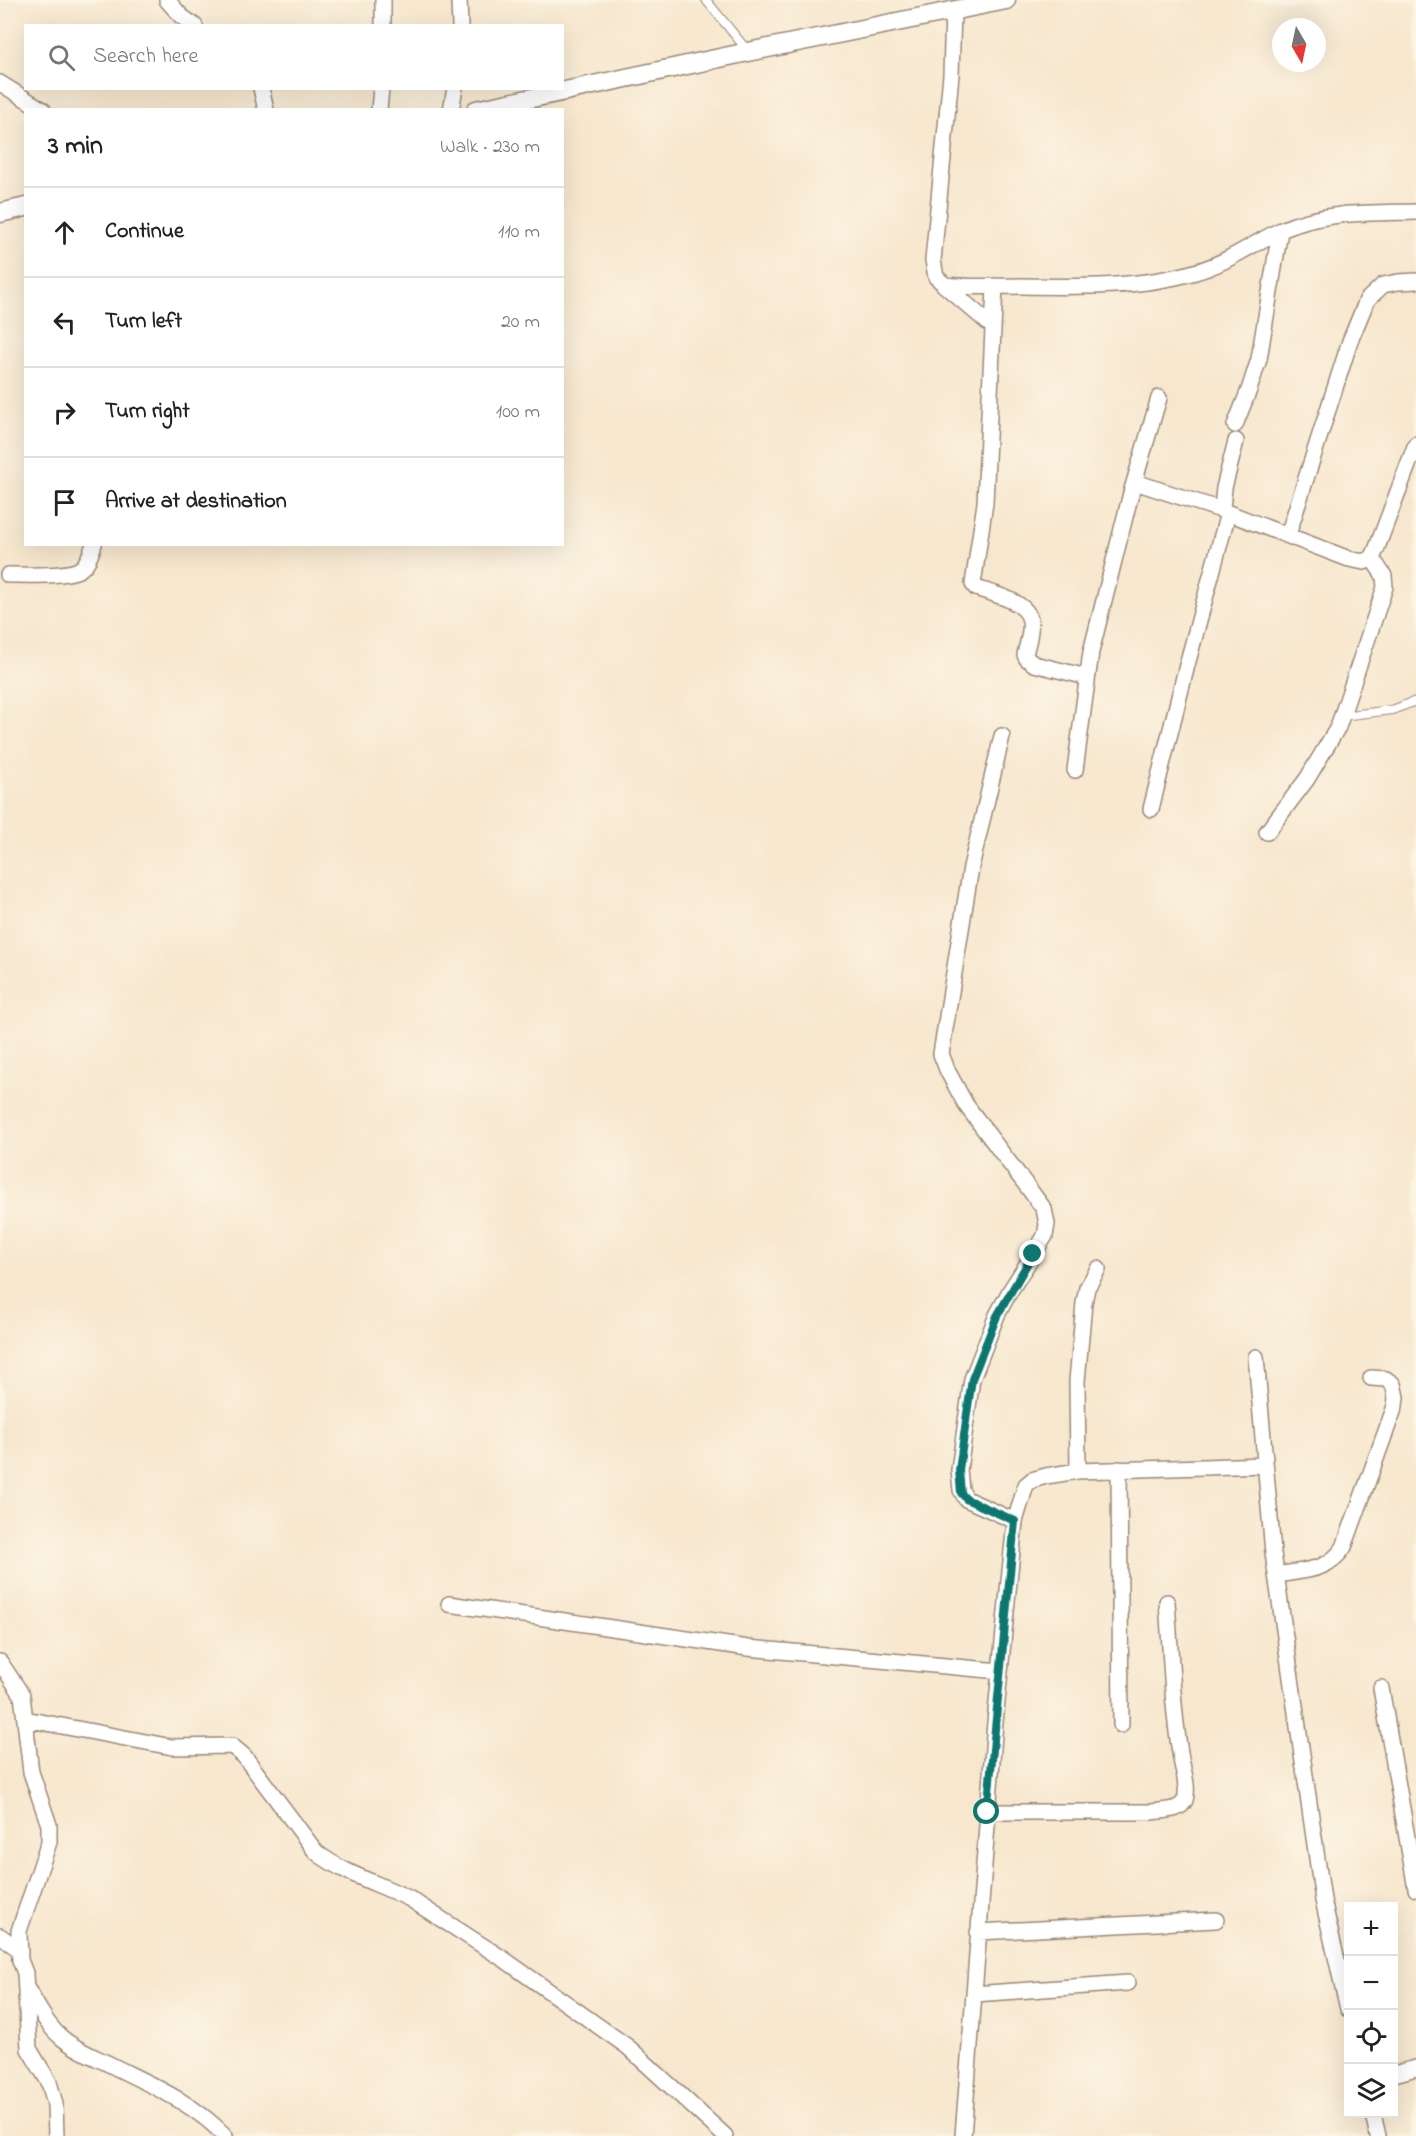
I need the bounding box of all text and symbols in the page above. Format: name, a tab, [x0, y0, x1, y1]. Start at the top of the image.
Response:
north arrow	[1272, 18, 1326, 72]
search box	[24, 24, 564, 90]
icon: search	[45, 41, 78, 74]
text: Search here	[93, 41, 198, 73]
text: 3 min	[48, 128, 103, 166]
text: Walk · 230 m	[440, 133, 540, 162]
icon: ahead	[48, 216, 81, 249]
text: Continue	[105, 216, 184, 248]
text: 110 m	[498, 218, 540, 247]
icon: left	[48, 306, 81, 339]
text: Turn left	[105, 306, 182, 338]
text: 20 m	[501, 308, 540, 337]
icon: right	[48, 396, 81, 429]
text: Turn right	[105, 396, 190, 428]
text: 100 m	[496, 398, 540, 427]
icon: arrive	[48, 486, 81, 519]
text: Arrive at destination	[105, 486, 287, 518]
route end	[1019, 1240, 1045, 1266]
route start	[973, 1798, 999, 1824]
map controls	[1344, 1902, 1398, 2118]
button: +	[1344, 1902, 1398, 1956]
button: −	[1344, 1956, 1398, 2010]
button: locate	[1344, 2010, 1398, 2064]
button: layers	[1344, 2064, 1398, 2118]

